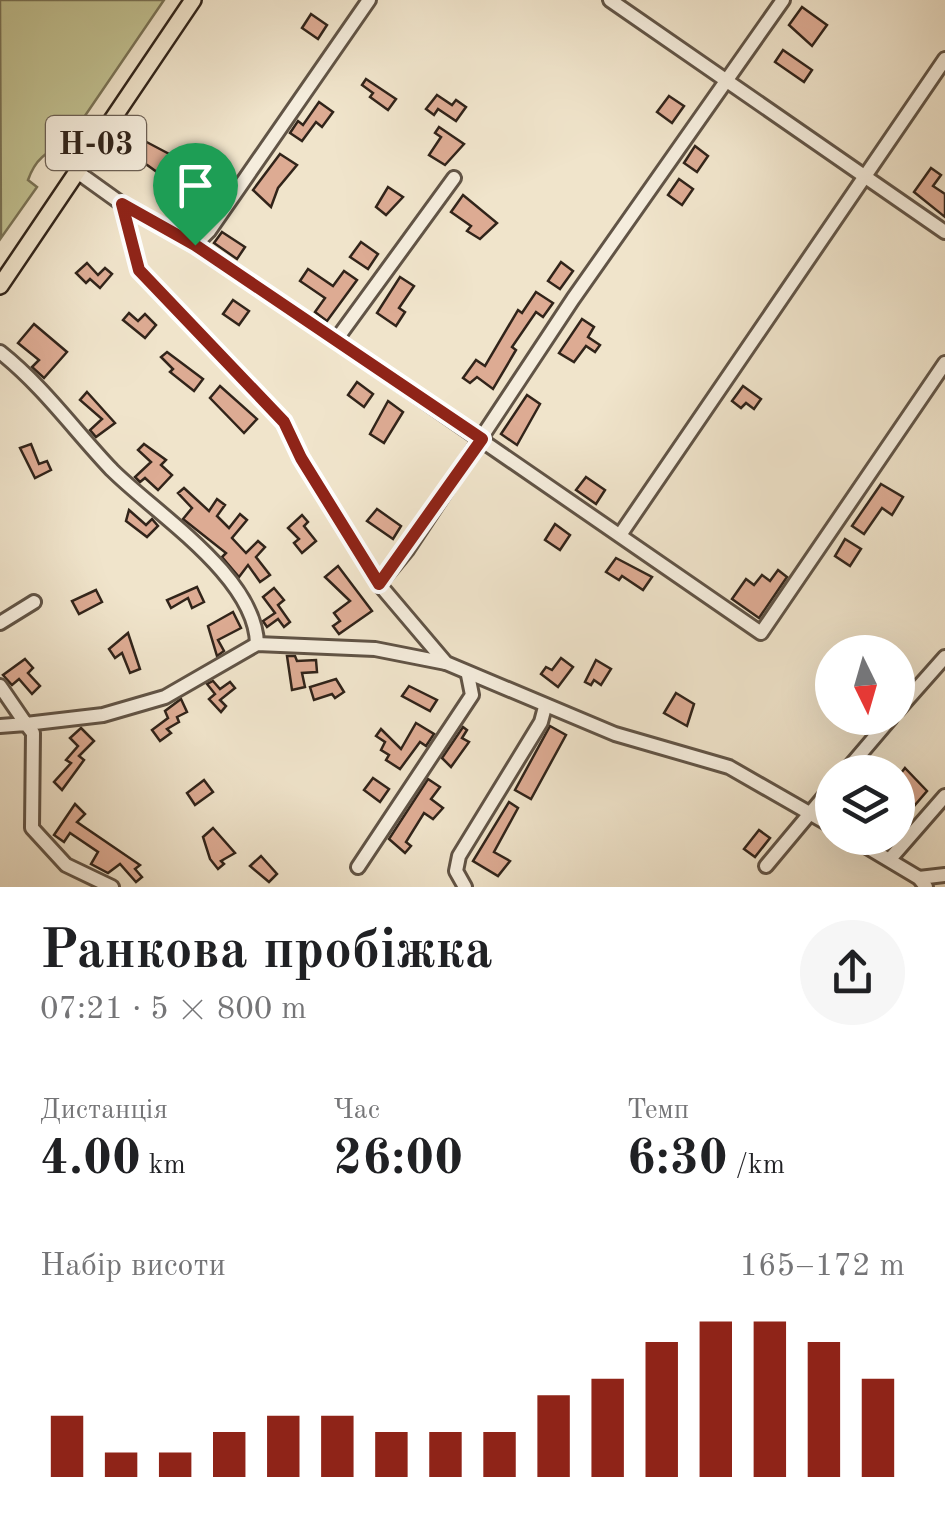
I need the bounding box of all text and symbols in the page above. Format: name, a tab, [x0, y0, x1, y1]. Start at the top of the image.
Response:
road number: Н-03	[46, 116, 146, 170]
pin	[153, 143, 238, 246]
icon: arrive	[168, 158, 223, 213]
north arrow	[815, 635, 915, 735]
map controls	[815, 635, 915, 855]
button: layers	[815, 755, 915, 855]
button: share	[800, 920, 905, 1025]
text: Ранкова пробіжка	[40, 925, 493, 980]
text: 07:21 · 5 × 800 m	[40, 994, 307, 1026]
text: Дистанція	[40, 1097, 168, 1125]
text: Час	[333, 1097, 380, 1125]
text: Темп	[627, 1097, 689, 1125]
text: 4.00	[40, 1135, 141, 1185]
text: 26:00	[333, 1135, 463, 1185]
text: 6:30	[627, 1135, 728, 1185]
text: km	[141, 1152, 186, 1180]
text: /km	[728, 1152, 785, 1180]
text: Набір висоти	[40, 1251, 226, 1283]
text: 165–172 m	[739, 1251, 905, 1283]

